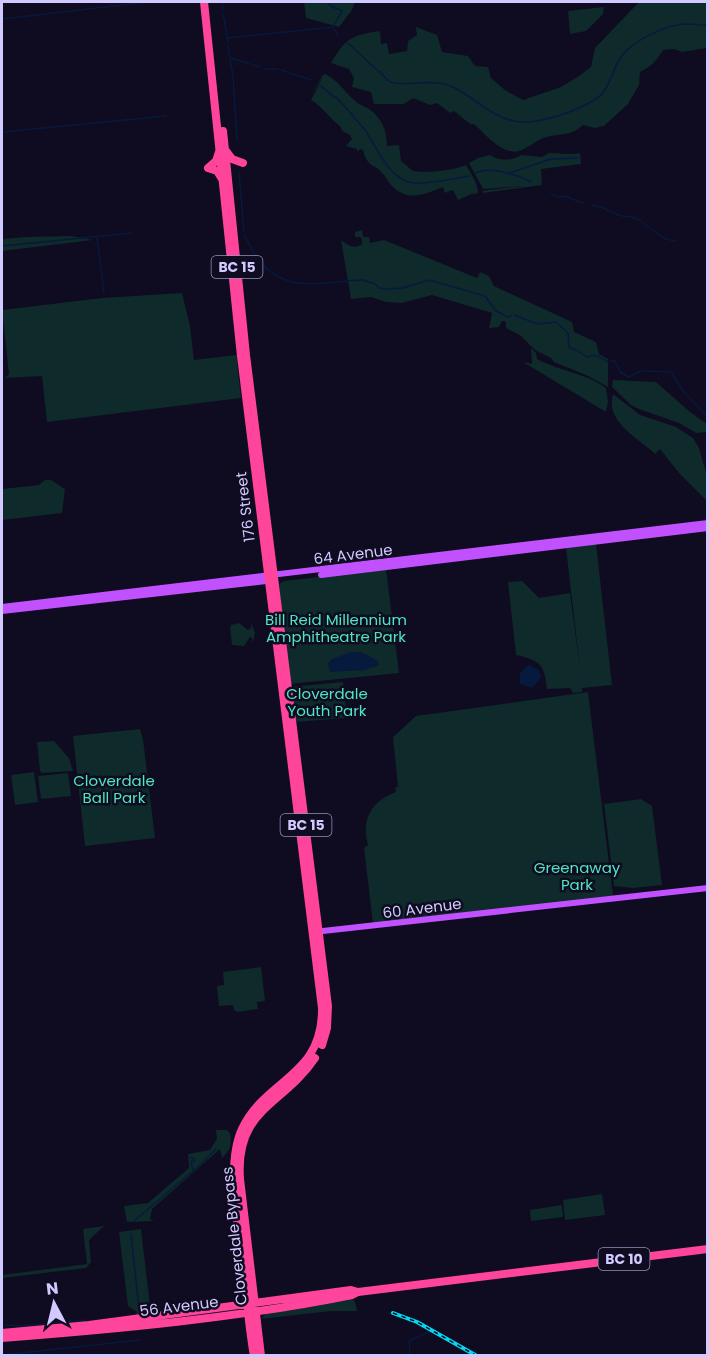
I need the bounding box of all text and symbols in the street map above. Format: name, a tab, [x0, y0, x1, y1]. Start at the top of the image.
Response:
road number: BC 15	[212, 256, 262, 278]
street label: 176 Street	[230, 471, 260, 543]
street label: 64 Avenue	[312, 539, 394, 569]
park label: Bill Reid Millennium Amphitheatre Park	[265, 609, 407, 647]
park label: Cloverdale Youth Park	[286, 683, 368, 721]
park label: Cloverdale Ball Park	[73, 770, 155, 808]
road number: BC 15	[280, 814, 332, 836]
park label: Greenaway Park	[534, 857, 621, 895]
street label: 60 Avenue	[381, 893, 463, 923]
street label: Cloverdale Bypass	[216, 1166, 252, 1306]
road number: BC 10	[598, 1248, 650, 1270]
north arrow	[24, 1273, 84, 1333]
text: N	[45, 1276, 60, 1301]
street label: 56 Avenue	[138, 1291, 220, 1321]

